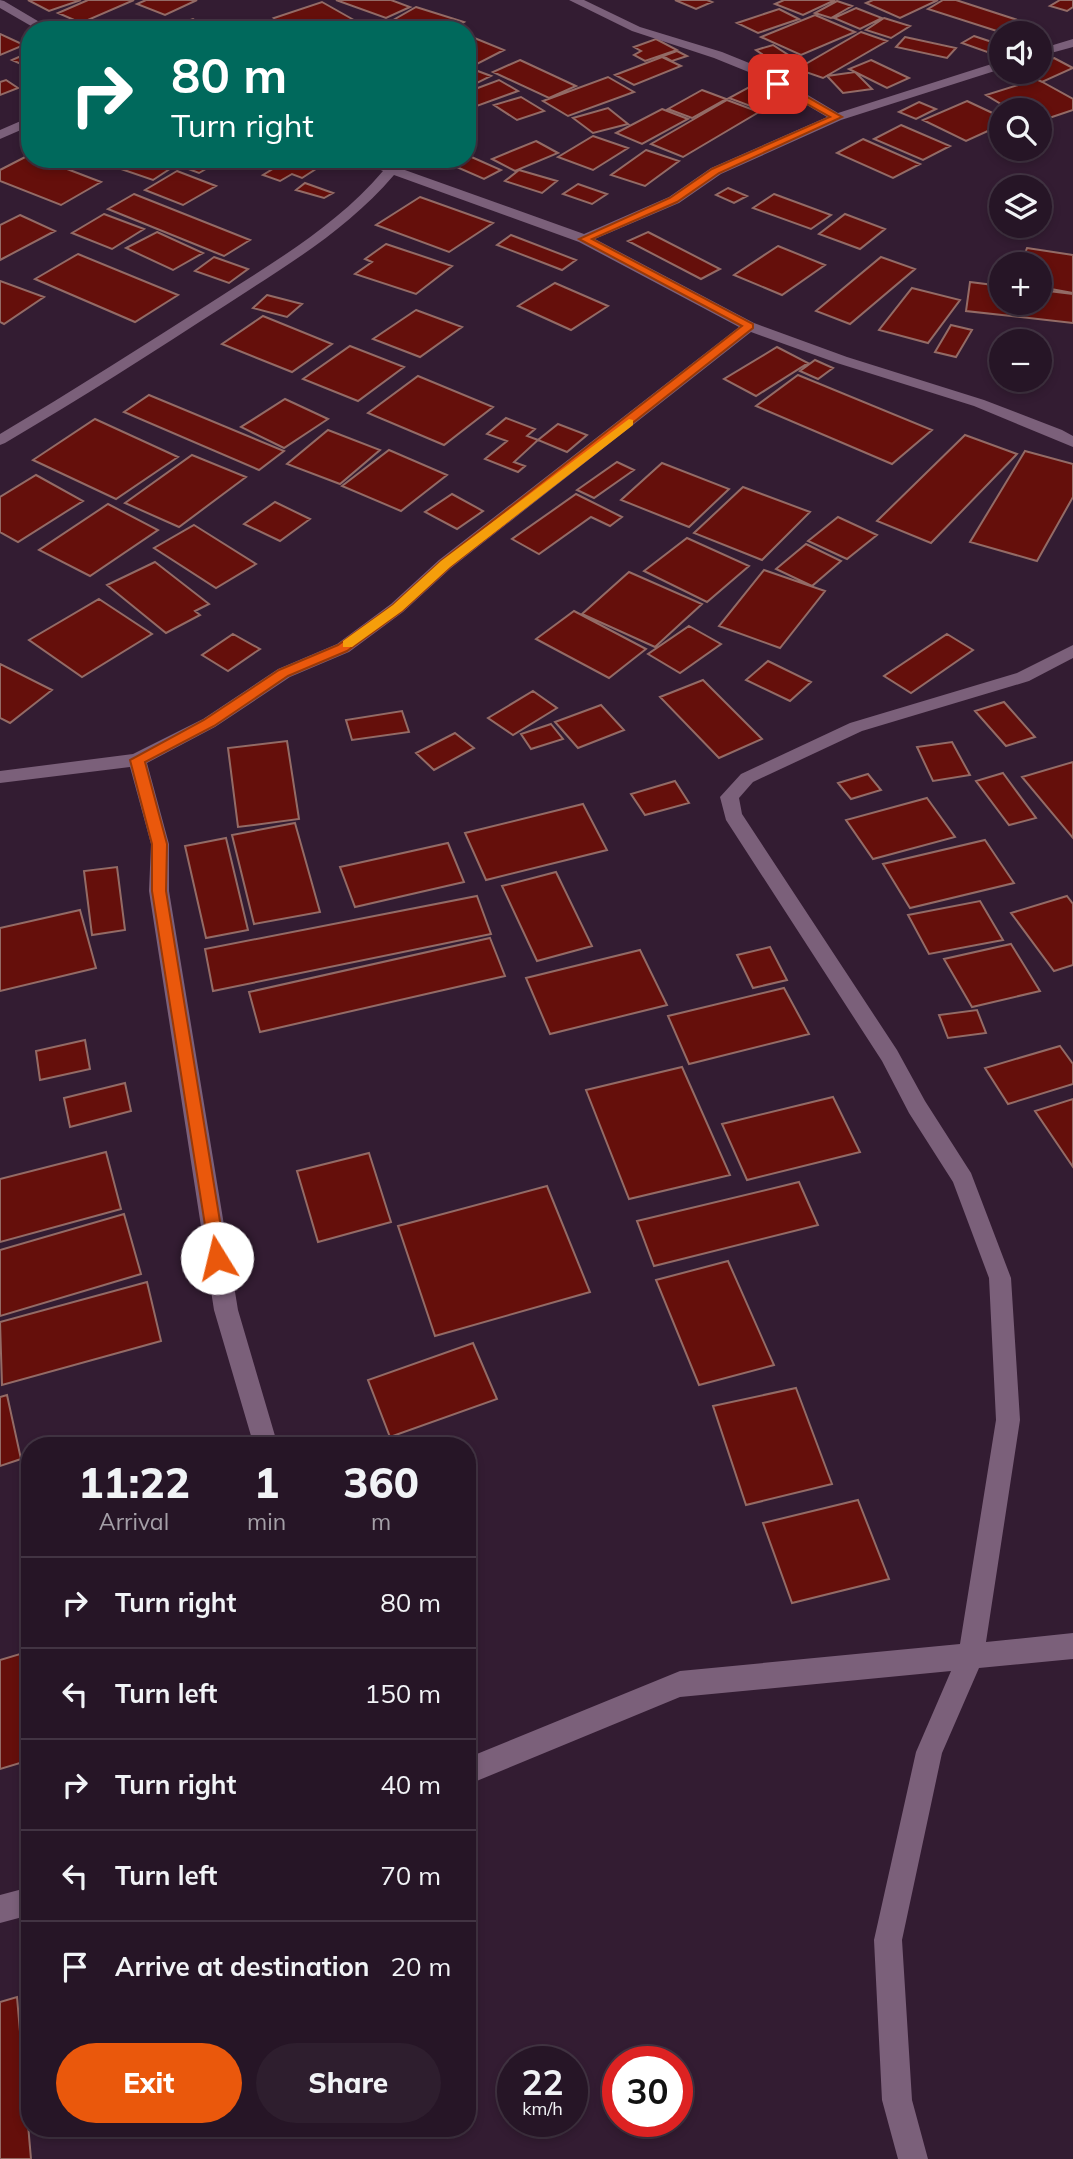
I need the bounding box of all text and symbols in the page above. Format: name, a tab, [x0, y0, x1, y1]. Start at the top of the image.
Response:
map controls	[989, 21, 1052, 392]
button: sound	[989, 21, 1052, 84]
text: 80 m	[171, 44, 287, 105]
icon: right	[56, 49, 147, 140]
pin	[748, 54, 808, 114]
icon: arrive	[759, 65, 797, 103]
button: search	[989, 98, 1052, 161]
text: Turn right	[171, 105, 314, 145]
button: layers	[989, 175, 1052, 238]
button: +	[989, 252, 1052, 315]
button: −	[989, 329, 1052, 392]
position arrow	[180, 1221, 254, 1295]
text: 11:22	[78, 1456, 190, 1509]
text: 1	[254, 1456, 279, 1509]
text: 360	[343, 1456, 419, 1509]
text: Arrival	[99, 1507, 169, 1536]
text: min	[247, 1507, 286, 1536]
text: m	[371, 1507, 391, 1536]
icon: right	[56, 1584, 94, 1622]
text: Turn right	[115, 1586, 236, 1619]
text: 80 m	[380, 1586, 441, 1619]
icon: left	[56, 1675, 94, 1713]
text: Turn left	[115, 1677, 217, 1710]
text: 150 m	[365, 1677, 441, 1710]
icon: right	[56, 1766, 94, 1804]
text: Turn right	[115, 1768, 236, 1801]
text: 40 m	[380, 1768, 441, 1801]
icon: left	[56, 1857, 94, 1895]
text: Turn left	[115, 1859, 217, 1892]
text: 70 m	[380, 1859, 441, 1892]
icon: arrive	[56, 1948, 94, 1986]
text: Arrive at destination	[115, 1950, 370, 1983]
text: 20 m	[391, 1950, 451, 1983]
button: Exit	[56, 2043, 242, 2123]
button: Share	[256, 2043, 441, 2123]
speed limit sign: 30	[602, 2046, 693, 2137]
text: 22	[521, 2060, 564, 2104]
text: km/h	[522, 2097, 563, 2120]

